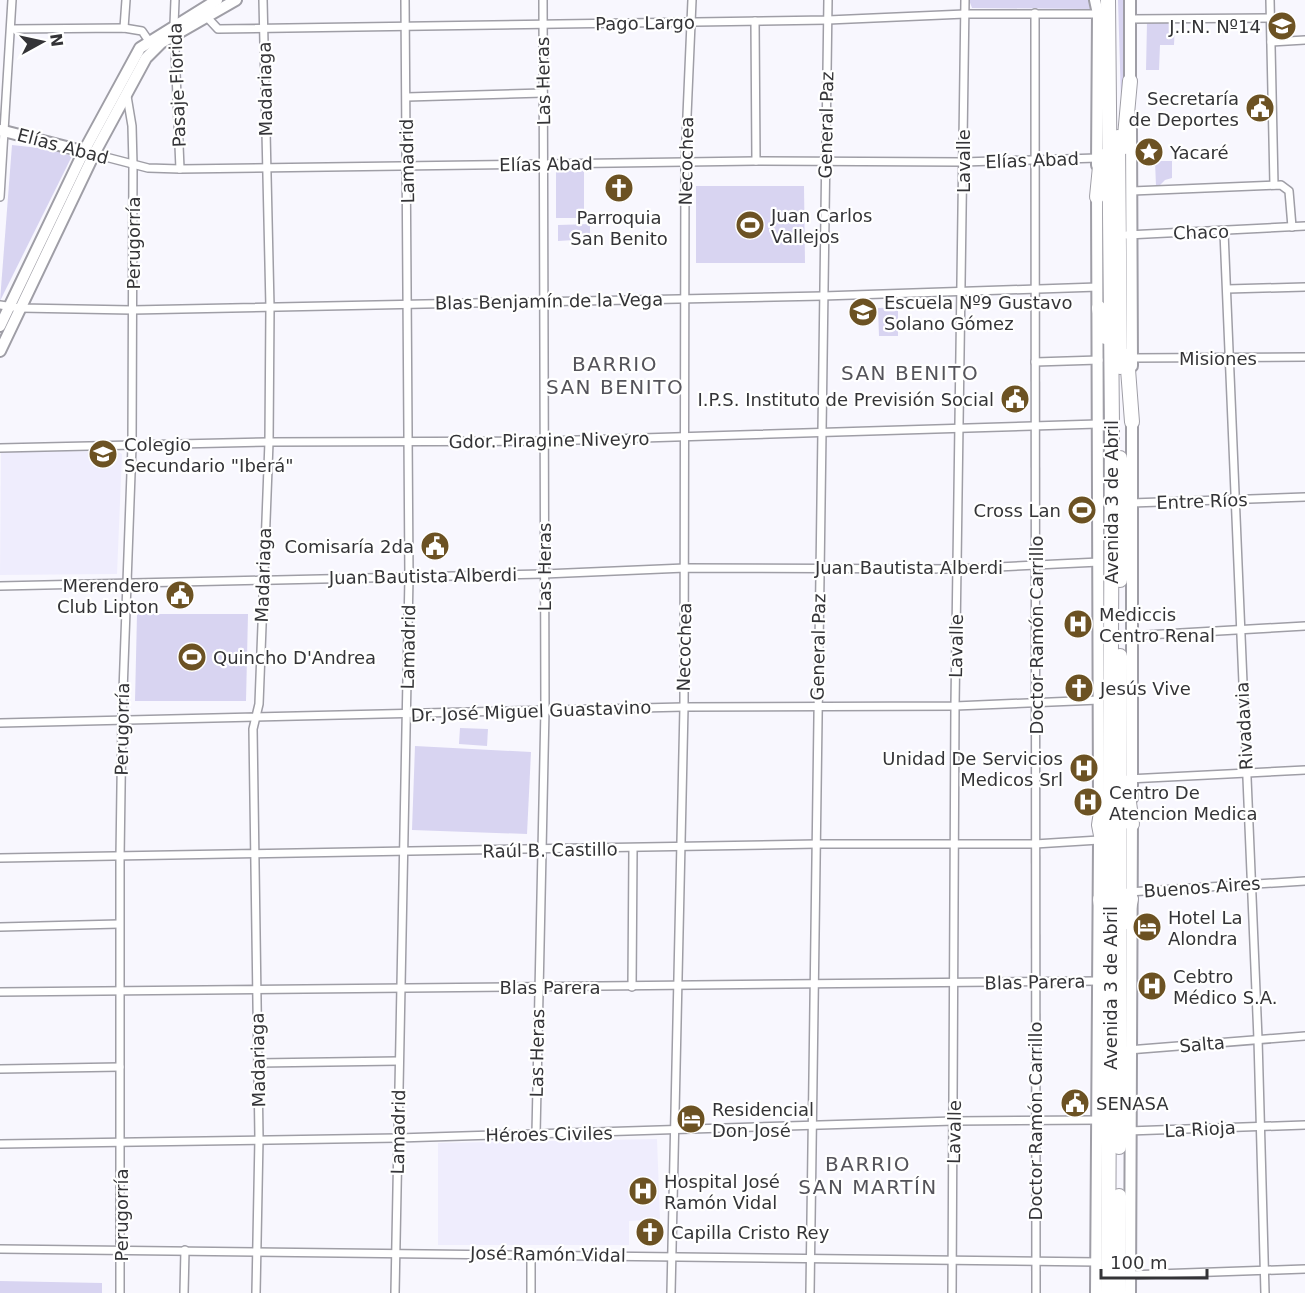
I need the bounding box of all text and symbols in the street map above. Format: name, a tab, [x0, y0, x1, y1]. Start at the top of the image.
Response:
school or university icon: J.I.N. Nº14	[1266, 10, 1298, 42]
north arrow	[12, 12, 72, 72]
street label: Pago Largo	[595, 12, 695, 34]
place label: J.I.N. Nº14	[1168, 16, 1261, 37]
street label: Pasaje Florida	[164, 22, 190, 148]
text: N	[46, 32, 67, 48]
street label: Las Heras	[532, 37, 554, 125]
street label: Madariaga	[254, 41, 276, 137]
street label: General Paz	[815, 71, 837, 179]
place label: Secretaría de Deportes	[1128, 88, 1239, 130]
public building icon: Secretaría de Deportes	[1244, 92, 1276, 124]
street label: Necochea	[675, 116, 697, 206]
street label: Lamadrid	[396, 118, 418, 204]
street label: Elías Abad	[15, 124, 111, 168]
street label: Lavalle	[953, 129, 974, 193]
place icon: Yacaré	[1133, 136, 1165, 168]
place label: Yacaré	[1169, 142, 1229, 163]
street label: Elías Abad	[985, 148, 1079, 172]
street label: Elías Abad	[499, 153, 593, 175]
church icon: Parroquia San Benito	[603, 172, 635, 204]
street label: Perugorría	[123, 196, 144, 290]
place label: Juan Carlos Vallejos	[770, 205, 872, 247]
place label: Parroquia San Benito	[570, 207, 668, 249]
sports icon: Juan Carlos Vallejos	[734, 209, 766, 241]
street label: Chaco	[1173, 221, 1229, 243]
street label: Blas Benjamín de la Vega	[435, 289, 663, 313]
place label: Escuela Nº9 Gustavo Solano Gómez	[884, 292, 1073, 334]
school or university icon: Escuela Nº9 Gustavo Solano Gómez	[847, 296, 879, 328]
street label: Misiones	[1179, 348, 1257, 369]
district label: BARRIO SAN BENITO	[546, 352, 684, 399]
district label: SAN BENITO	[841, 361, 979, 385]
public building icon: I.P.S. Instituto de Previsión Social	[999, 383, 1031, 415]
place label: I.P.S. Instituto de Previsión Social	[698, 389, 994, 410]
street label: Avenida 3 de Abril	[1101, 420, 1122, 584]
street label: Gdor. Piragine Niveyro	[448, 428, 650, 452]
place label: Colegio Secundario "Iberá"	[124, 434, 294, 476]
school or university icon: Colegio Secundario "Iberá"	[87, 438, 119, 470]
street label: Entre Ríos	[1156, 489, 1248, 513]
sports icon: Cross Lan	[1066, 494, 1098, 526]
place label: Cross Lan	[973, 500, 1061, 521]
street label: Las Heras	[534, 523, 555, 611]
street label: Madariaga	[251, 527, 275, 623]
public building icon: Comisaría 2da	[419, 530, 451, 562]
place label: Comisaría 2da	[284, 536, 414, 557]
street label: Doctor Ramón Carrillo	[1026, 536, 1047, 734]
street label: Juan Bautista Alberdi	[814, 557, 1003, 578]
street label: Juan Bautista Alberdi	[328, 564, 517, 588]
place label: Merendero Club Lipton	[57, 575, 159, 617]
public building icon: Merendero Club Lipton	[164, 579, 196, 611]
street label: General Paz	[807, 593, 829, 701]
street label: Necochea	[673, 602, 695, 692]
street label: Lamadrid	[397, 604, 419, 690]
place label: Mediccis Centro Renal	[1099, 604, 1215, 646]
hospital icon: Mediccis Centro Renal	[1062, 608, 1094, 640]
street label: Lavalle	[945, 614, 967, 678]
sports icon: Quincho D'Andrea	[176, 641, 208, 673]
place label: Quincho D'Andrea	[213, 647, 376, 668]
church icon: Jesús Vive	[1063, 672, 1095, 704]
place label: Jesús Vive	[1099, 678, 1191, 699]
street label: Rivadavia	[1231, 681, 1257, 771]
street label: Perugorría	[111, 682, 133, 776]
street label: Dr. José Miguel Guastavino	[410, 696, 652, 726]
place label: Unidad De Servicios Medicos Srl	[882, 748, 1063, 790]
hospital icon: Unidad De Servicios Medicos Srl	[1068, 752, 1100, 784]
place label: Centro De Atencion Medica	[1109, 782, 1258, 824]
hospital icon: Centro De Atencion Medica	[1072, 786, 1104, 818]
street label: Raúl B. Castillo	[482, 838, 618, 862]
street label: Buenos Aires	[1143, 872, 1261, 902]
street label: Avenida 3 de Abril	[1100, 906, 1121, 1070]
place label: Hotel La Alondra	[1168, 907, 1242, 949]
hotel icon: Hotel La Alondra	[1131, 911, 1163, 943]
place label: Cebtro Médico S.A.	[1173, 966, 1278, 1008]
hospital icon: Cebtro Médico S.A.	[1136, 970, 1168, 1002]
street label: Blas Parera	[984, 971, 1086, 993]
street label: Blas Parera	[499, 977, 601, 998]
street label: Las Heras	[526, 1009, 548, 1097]
street label: Madariaga	[247, 1012, 269, 1108]
street label: Doctor Ramón Carrillo	[1025, 1022, 1046, 1220]
street label: Salta	[1178, 1032, 1226, 1056]
public building icon: SENASA	[1059, 1087, 1091, 1119]
street label: Lamadrid	[387, 1089, 409, 1175]
place label: SENASA	[1096, 1093, 1169, 1114]
place label: Residencial Don José	[712, 1099, 814, 1141]
street label: Lavalle	[943, 1100, 965, 1164]
hotel icon: Residencial Don José	[675, 1103, 707, 1135]
street label: La Rioja	[1164, 1117, 1236, 1141]
street label: Héroes Civiles	[485, 1122, 613, 1146]
district label: BARRIO SAN MARTÍN	[798, 1152, 938, 1199]
street label: Perugorría	[111, 1168, 132, 1262]
place label: Hospital José Ramón Vidal	[664, 1171, 780, 1213]
hospital icon: Hospital José Ramón Vidal	[627, 1175, 659, 1207]
church icon: Capilla Cristo Rey	[634, 1216, 666, 1248]
place label: Capilla Cristo Rey	[671, 1222, 830, 1243]
street label: José Ramón Vidal	[469, 1242, 626, 1266]
scale bar	[1101, 1242, 1208, 1280]
text: 100 m	[1110, 1252, 1168, 1273]

